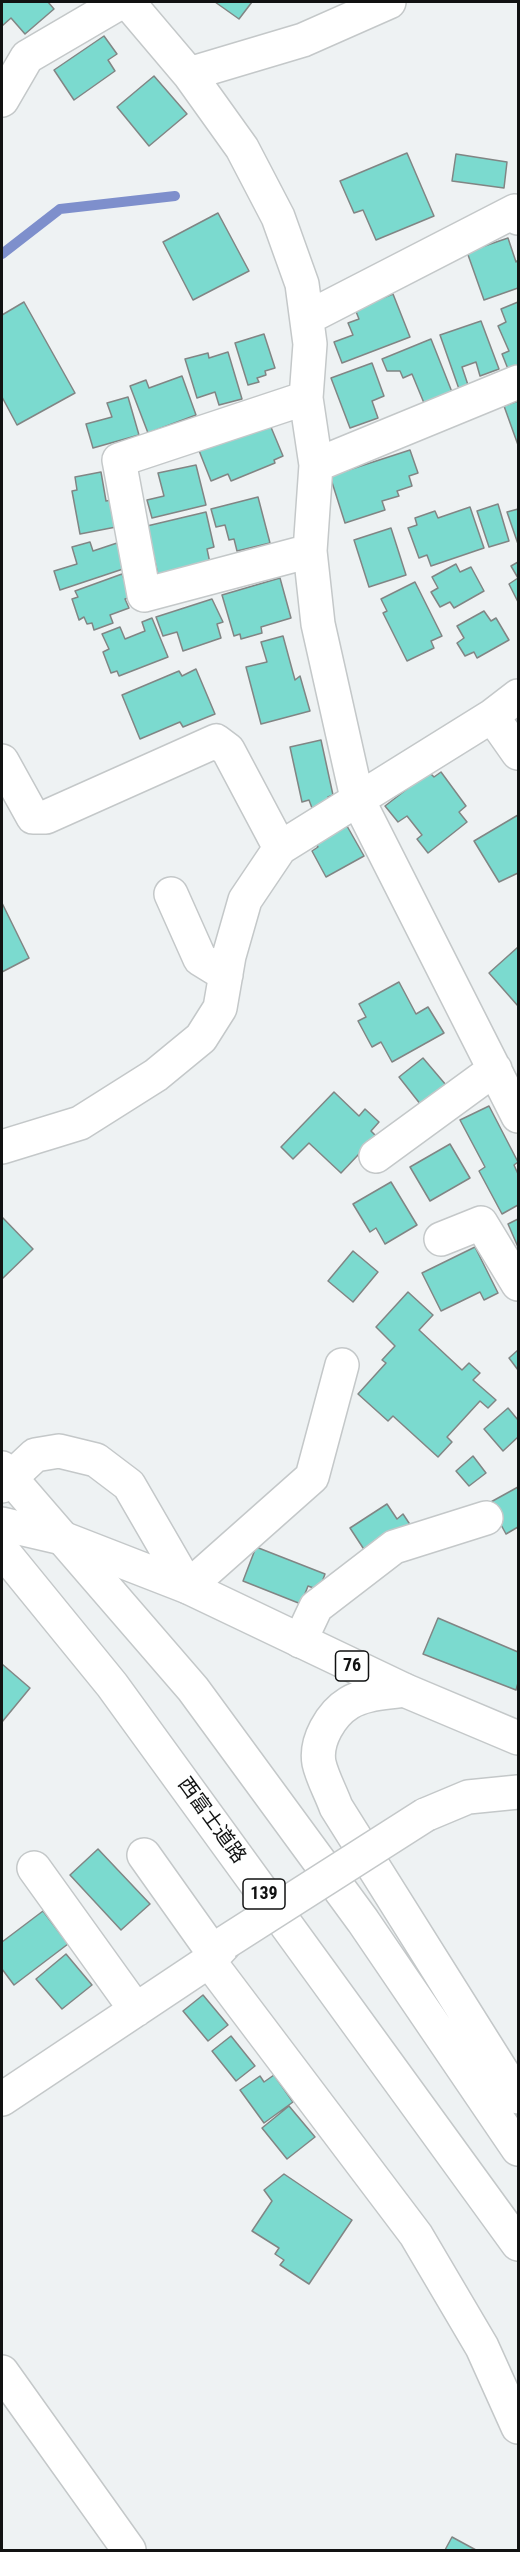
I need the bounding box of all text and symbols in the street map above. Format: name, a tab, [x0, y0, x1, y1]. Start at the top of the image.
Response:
road number: 76	[336, 1651, 368, 1681]
street label: 西富士道路	[172, 1773, 250, 1869]
road number: 139	[243, 1879, 285, 1909]

